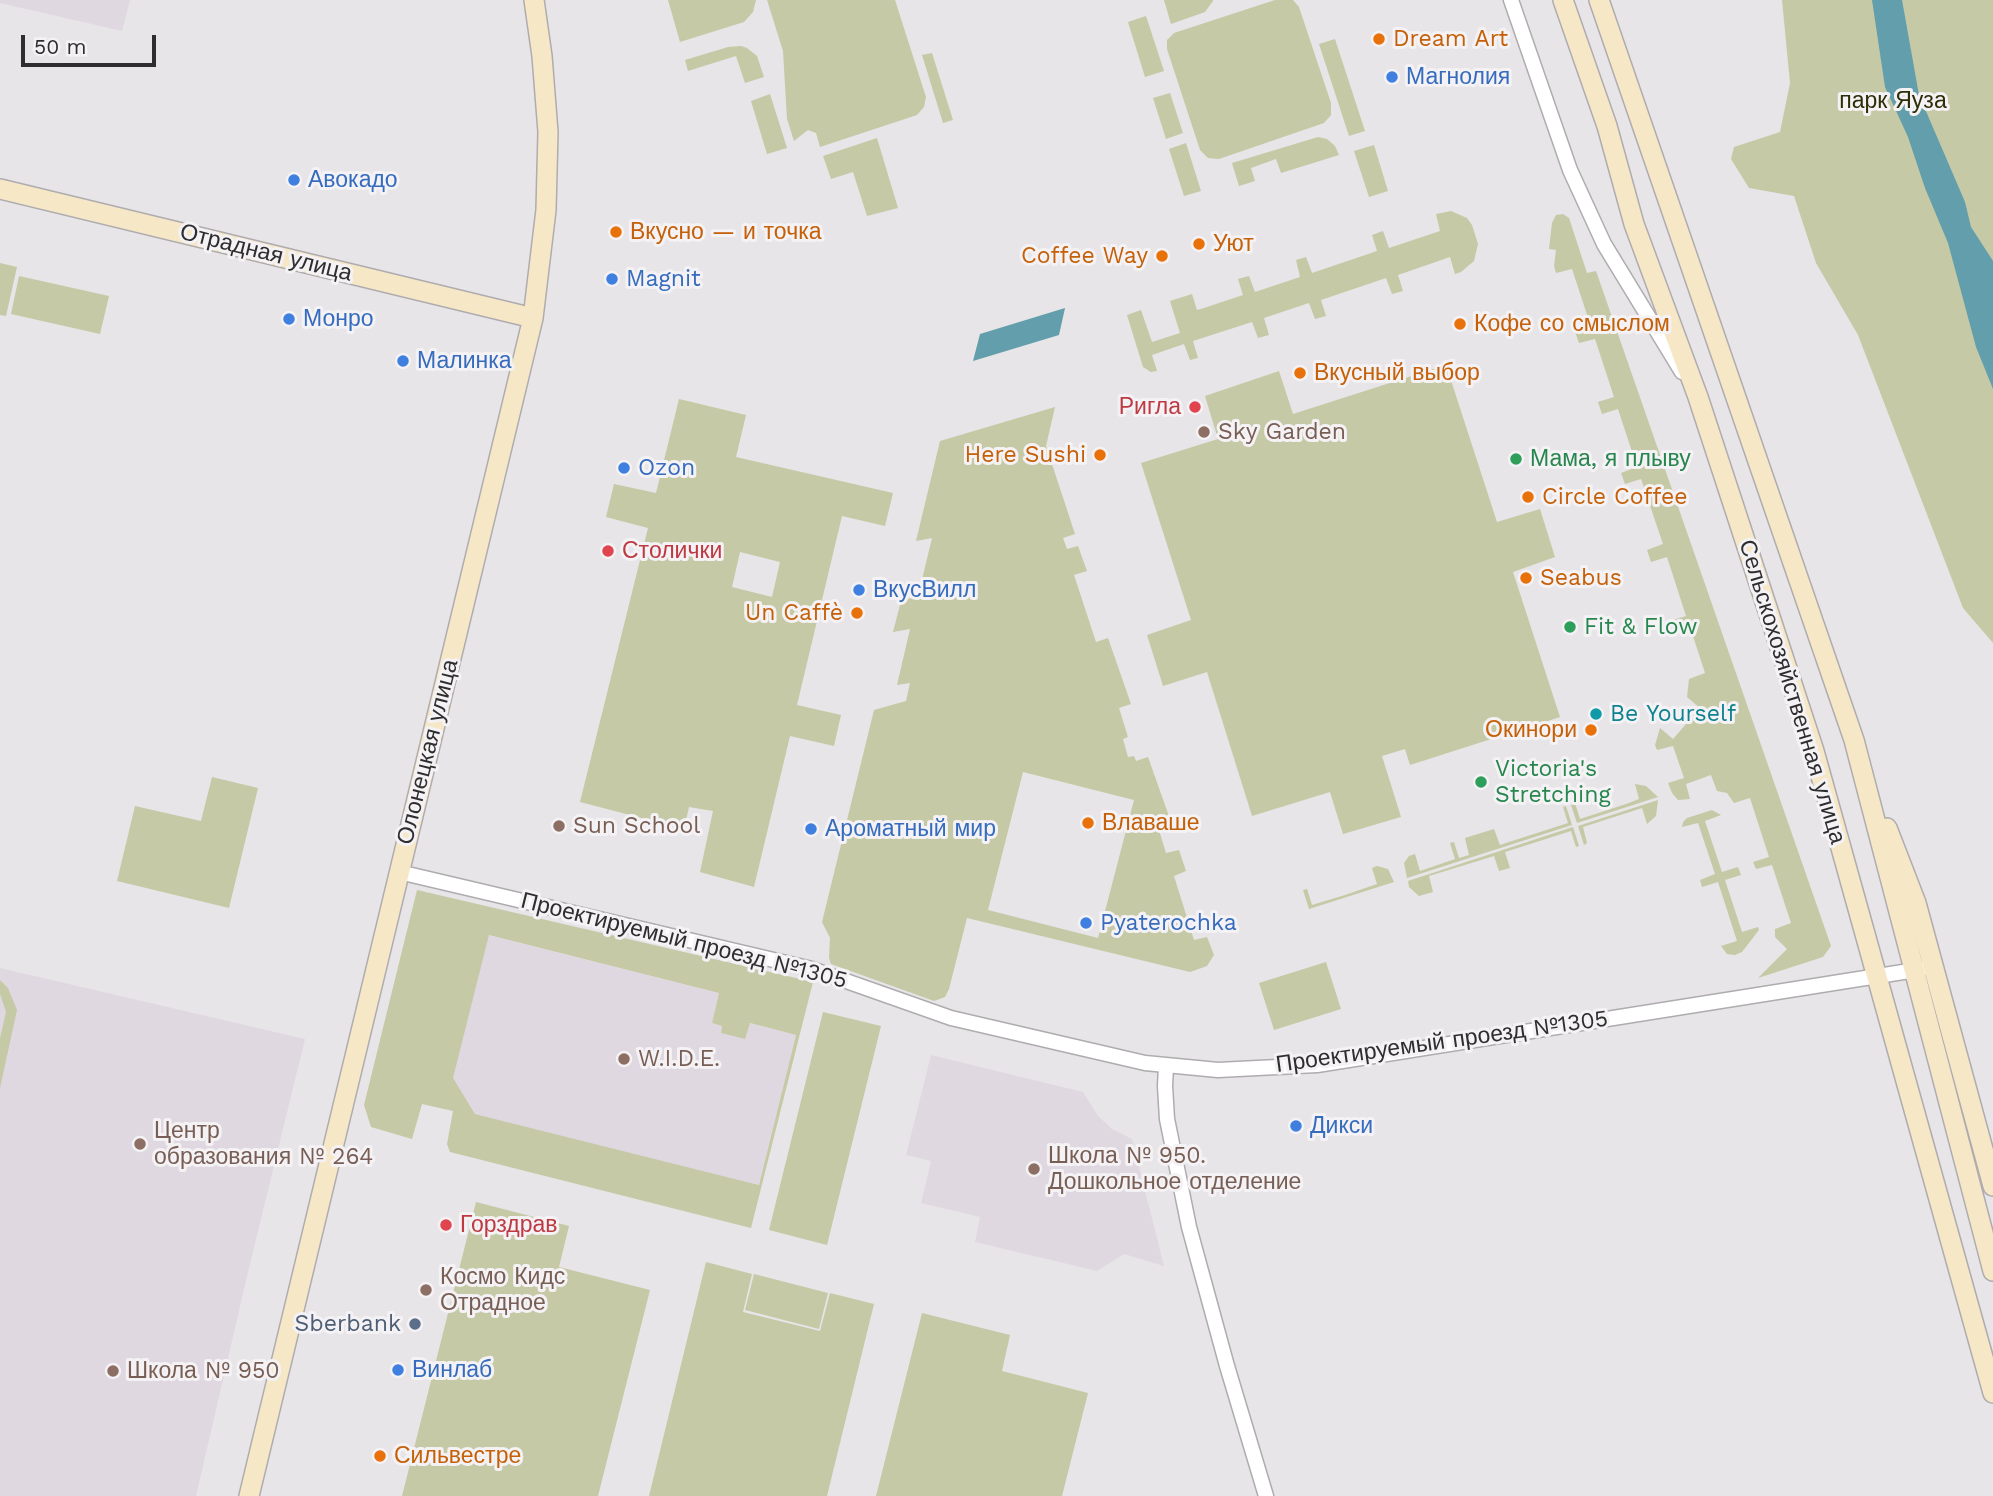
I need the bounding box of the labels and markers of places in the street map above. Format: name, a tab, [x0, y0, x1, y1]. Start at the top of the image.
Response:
place label: Dream Art	[1393, 25, 1508, 53]
marker: Dream Art	[1371, 31, 1387, 47]
place label: Магнолия	[1406, 63, 1510, 91]
marker: Магнолия	[1384, 69, 1400, 85]
place label: Авокадо	[308, 166, 398, 194]
marker: Авокадо	[286, 172, 302, 188]
place label: Вкусно — и точка	[630, 218, 821, 246]
marker: Вкусно — и точка	[608, 224, 624, 240]
place label: Уют	[1213, 230, 1254, 258]
marker: Уют	[1191, 236, 1207, 252]
place label: Coffee Way	[1021, 242, 1148, 270]
marker: Coffee Way	[1154, 248, 1170, 264]
place label: Magnit	[626, 265, 701, 293]
marker: Magnit	[604, 271, 620, 287]
place label: Монро	[303, 305, 373, 333]
place label: Кофе со смыслом	[1474, 310, 1670, 338]
marker: Монро	[281, 311, 297, 327]
marker: Кофе со смыслом	[1452, 316, 1468, 332]
place label: Малинка	[417, 347, 512, 375]
marker: Малинка	[395, 353, 411, 369]
place label: Вкусный выбор	[1314, 359, 1480, 387]
marker: Вкусный выбор	[1292, 365, 1308, 381]
place label: Ригла	[1119, 393, 1181, 421]
marker: Ригла	[1187, 399, 1203, 415]
place label: Sky Garden	[1218, 418, 1346, 446]
marker: Sky Garden	[1196, 424, 1212, 440]
place label: Here Sushi	[965, 441, 1086, 469]
place label: Мама, я плыву	[1530, 445, 1691, 473]
marker: Here Sushi	[1092, 447, 1108, 463]
marker: Мама, я плыву	[1508, 451, 1524, 467]
place label: Ozon	[638, 454, 695, 482]
marker: Ozon	[616, 460, 632, 476]
place label: Circle Coffee	[1542, 483, 1688, 511]
marker: Circle Coffee	[1520, 489, 1536, 505]
place label: Столички	[622, 537, 722, 565]
marker: Столички	[600, 543, 616, 559]
place label: Seabus	[1540, 564, 1622, 592]
marker: Seabus	[1518, 570, 1534, 586]
place label: ВкусВилл	[873, 576, 976, 604]
marker: ВкусВилл	[851, 582, 867, 598]
place label: Un Caffè	[745, 599, 843, 627]
marker: Un Caffè	[849, 605, 865, 621]
place label: Fit & Flow	[1584, 613, 1698, 641]
marker: Fit & Flow	[1562, 619, 1578, 635]
place label: Be Yourself	[1610, 700, 1736, 728]
marker: Be Yourself	[1588, 706, 1604, 722]
place label: Окинори	[1485, 716, 1577, 744]
marker: Окинори	[1583, 722, 1599, 738]
place label: Victoria's Stretching	[1495, 755, 1611, 809]
marker: Victoria's Stretching	[1473, 774, 1489, 790]
place label: Влаваше	[1102, 809, 1200, 837]
place label: Sun School	[573, 812, 700, 840]
place label: Ароматный мир	[825, 815, 996, 843]
marker: Влаваше	[1080, 815, 1096, 831]
marker: Sun School	[551, 818, 567, 834]
marker: Ароматный мир	[803, 821, 819, 837]
place label: Pyaterochka	[1100, 909, 1237, 937]
marker: Pyaterochka	[1078, 915, 1094, 931]
place label: W.I.D.E.	[638, 1045, 720, 1073]
marker: W.I.D.E.	[616, 1051, 632, 1067]
place label: Дикси	[1310, 1112, 1373, 1140]
place label: Центр образования № 264	[154, 1117, 373, 1171]
marker: Дикси	[1288, 1118, 1304, 1134]
marker: Центр образования № 264	[132, 1136, 148, 1152]
place label: Школа № 950. Дошкольное отделение	[1048, 1142, 1301, 1196]
marker: Школа № 950. Дошкольное отделение	[1026, 1161, 1042, 1177]
place label: Горздрав	[460, 1211, 558, 1239]
marker: Горздрав	[438, 1217, 454, 1233]
place label: Космо Кидс Отрадное	[440, 1263, 565, 1317]
marker: Космо Кидс Отрадное	[418, 1282, 434, 1298]
place label: Sberbank	[294, 1310, 401, 1338]
marker: Sberbank	[407, 1316, 423, 1332]
place label: Винлаб	[412, 1356, 492, 1384]
place label: Школа № 950	[127, 1357, 280, 1385]
marker: Винлаб	[390, 1362, 406, 1378]
marker: Школа № 950	[105, 1363, 121, 1379]
place label: Сильвестре	[394, 1442, 521, 1470]
marker: Сильвестре	[372, 1448, 388, 1464]

